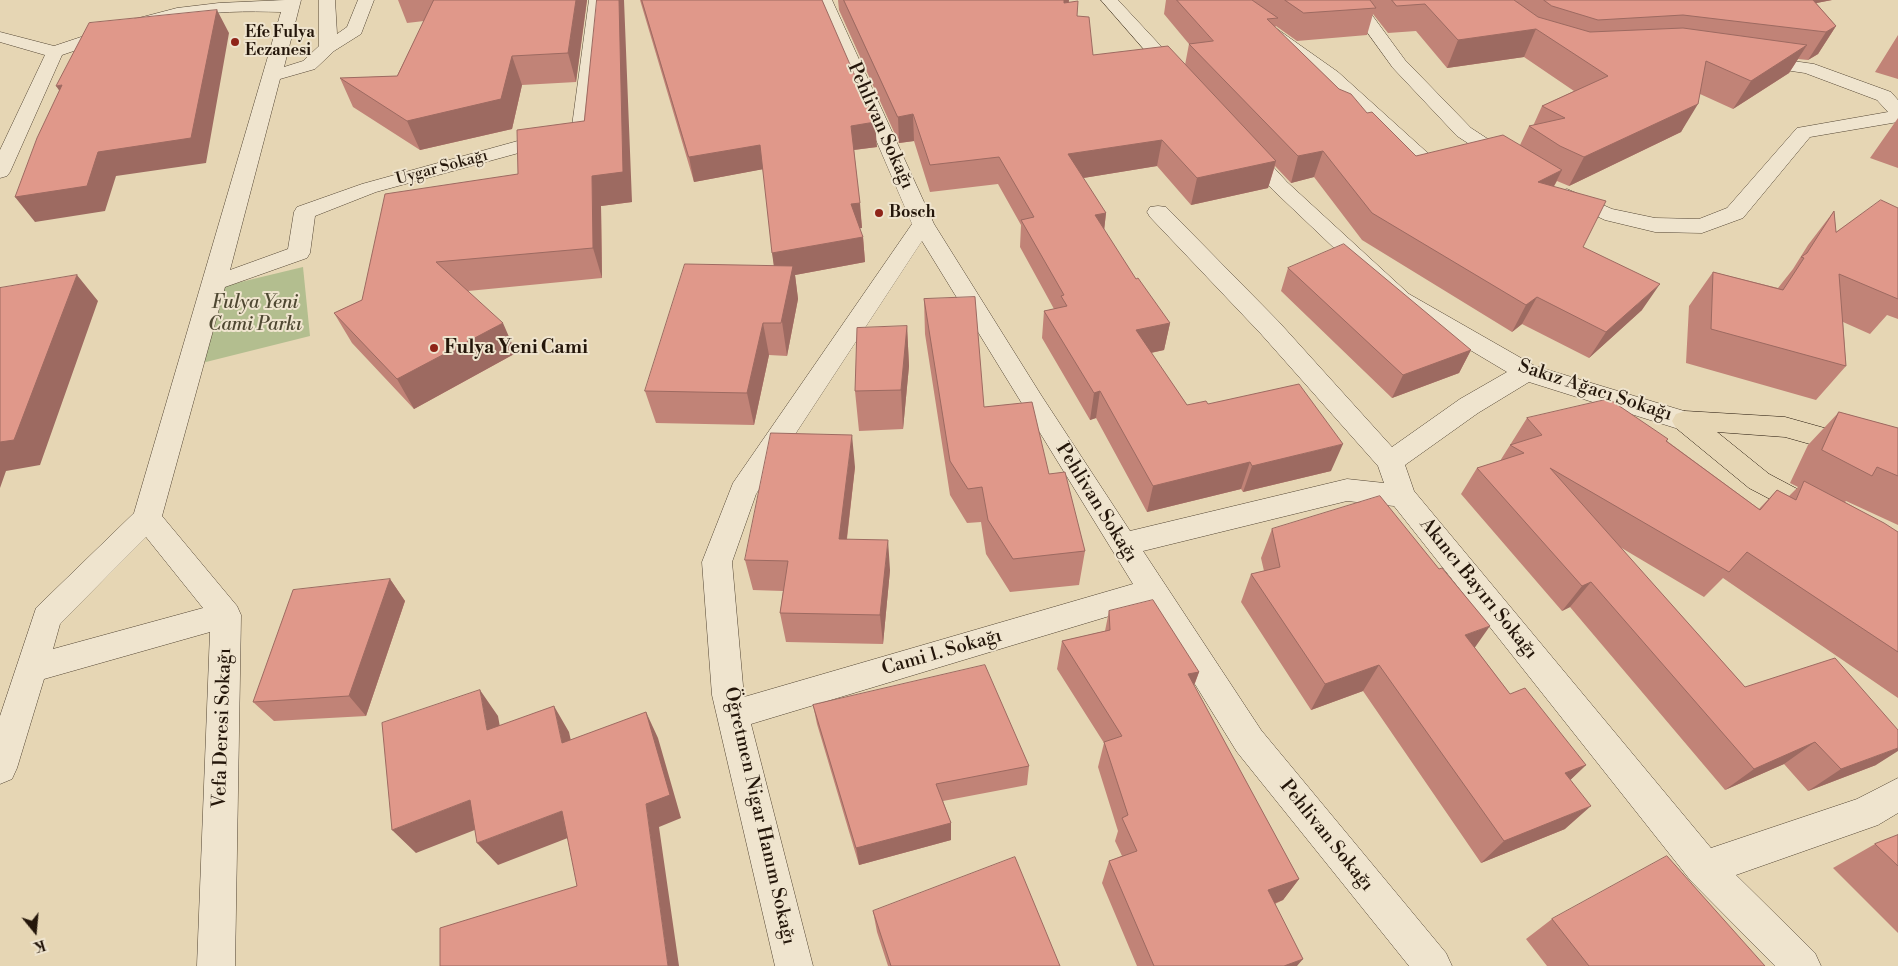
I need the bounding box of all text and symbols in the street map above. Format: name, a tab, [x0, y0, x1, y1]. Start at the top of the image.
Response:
place label: Efe Fulya Eczanesi	[245, 23, 315, 61]
marker: Efe Fulya Eczanesi	[229, 36, 241, 48]
street label: Pehlivan Sokağı	[842, 59, 918, 193]
street label: Uygar Sokağı	[394, 146, 490, 190]
place label: Bosch	[889, 203, 935, 223]
marker: Bosch	[873, 207, 885, 219]
park label: Fulya Yeni Cami Parkı	[208, 292, 302, 336]
place label: Fulya Yeni Cami	[444, 337, 588, 359]
marker: Fulya Yeni Cami	[428, 342, 440, 354]
street label: Sakız Ağacı Sokağı	[1515, 355, 1675, 427]
street label: Pehlivan Sokağı	[1050, 439, 1142, 567]
street label: Akıncı Bayırı Sokağı	[1414, 514, 1542, 664]
street label: Cami 1. Sokağı	[879, 625, 1005, 681]
street label: Vefa Deresi Sokağı	[209, 647, 237, 809]
street label: Öğretmen Nigar Hanım Sokağı	[718, 685, 800, 947]
street label: Pehlivan Sokağı	[1274, 776, 1378, 896]
north arrow	[10, 906, 60, 956]
text: K	[31, 935, 47, 956]

